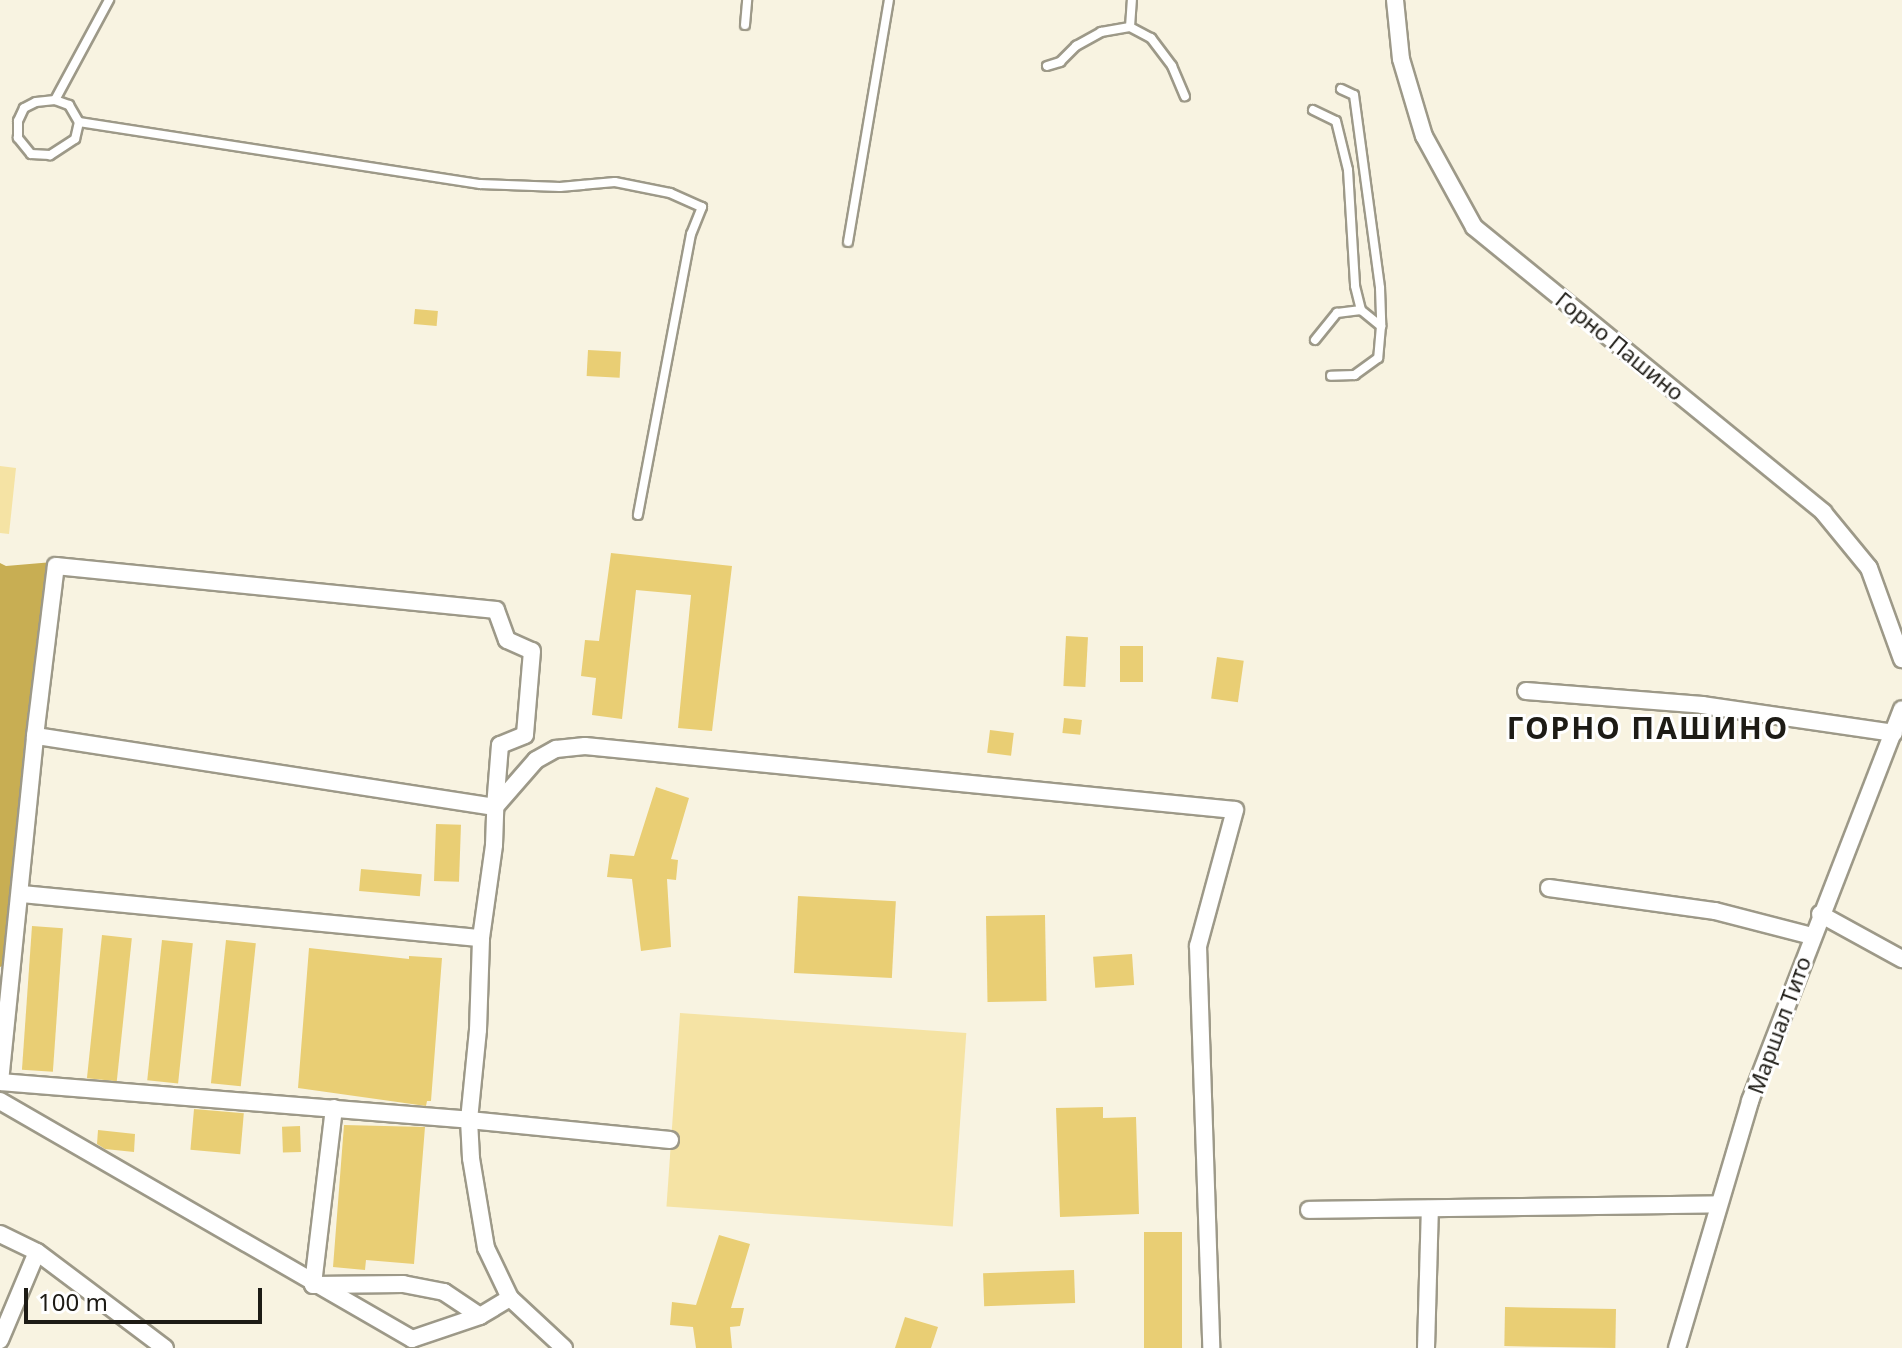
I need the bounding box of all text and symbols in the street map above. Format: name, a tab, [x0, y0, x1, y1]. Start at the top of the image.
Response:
street label: Горно Пашино	[1551, 286, 1689, 406]
district label: ГОРНО ПАШИНО	[1507, 710, 1789, 746]
street label: Маршал Тито	[1742, 953, 1816, 1097]
scale bar	[28, 1272, 266, 1322]
text: 100 m	[38, 1285, 108, 1318]

